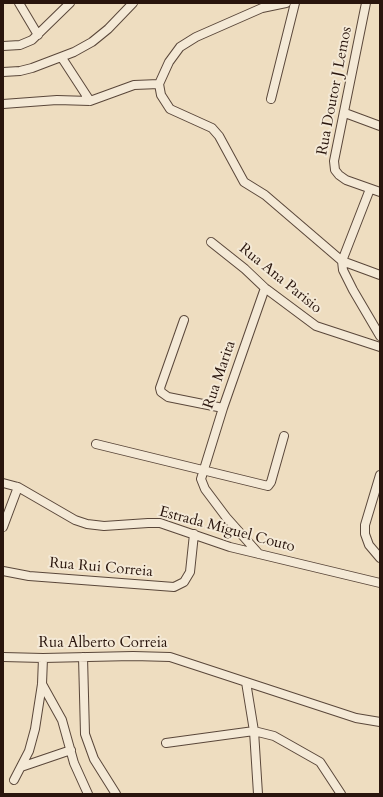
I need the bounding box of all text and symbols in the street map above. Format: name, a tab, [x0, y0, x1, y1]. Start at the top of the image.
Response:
street label: Rua Doutor J Lemos	[314, 25, 356, 157]
street label: Rua Ana Parisio	[235, 240, 325, 318]
street label: Rua Marita	[200, 339, 240, 411]
street label: Estrada Miguel Couto	[157, 503, 297, 557]
street label: Rua Rui Correia	[48, 555, 154, 581]
street label: Rua Alberto Correia	[39, 635, 167, 653]

